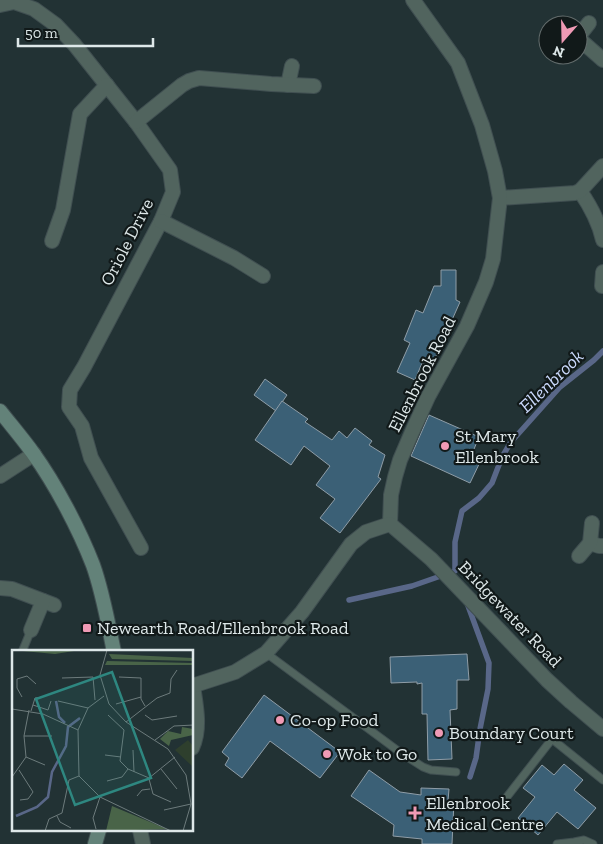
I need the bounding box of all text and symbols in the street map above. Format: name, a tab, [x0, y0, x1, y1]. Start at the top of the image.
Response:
scale bar	[18, 15, 152, 47]
north arrow	[538, 15, 588, 65]
text: 50 m	[25, 24, 58, 42]
text: N	[550, 42, 567, 62]
street label: Oriole Drive	[96, 195, 158, 289]
street label: Ellenbrook Road	[383, 312, 461, 435]
water label: Ellenbrook	[514, 345, 588, 417]
place label: St Mary Ellenbrook	[455, 425, 540, 468]
marker: St Mary Ellenbrook	[439, 440, 451, 452]
street label: Bridgewater Road	[454, 556, 566, 672]
place label: Newearth Road/Ellenbrook Road	[97, 617, 349, 639]
marker: Newearth Road/Ellenbrook Road	[81, 622, 93, 634]
inset map	[12, 650, 194, 832]
place label: Co-op Food	[290, 709, 378, 731]
marker: Co-op Food	[274, 714, 286, 726]
place label: Boundary Court	[449, 722, 574, 744]
marker: Boundary Court	[433, 727, 445, 739]
place label: Wok to Go	[337, 743, 417, 765]
marker: Wok to Go	[321, 748, 333, 760]
place label: Ellenbrook Medical Centre	[426, 792, 544, 835]
marker: Ellenbrook Medical Centre	[408, 806, 422, 820]

